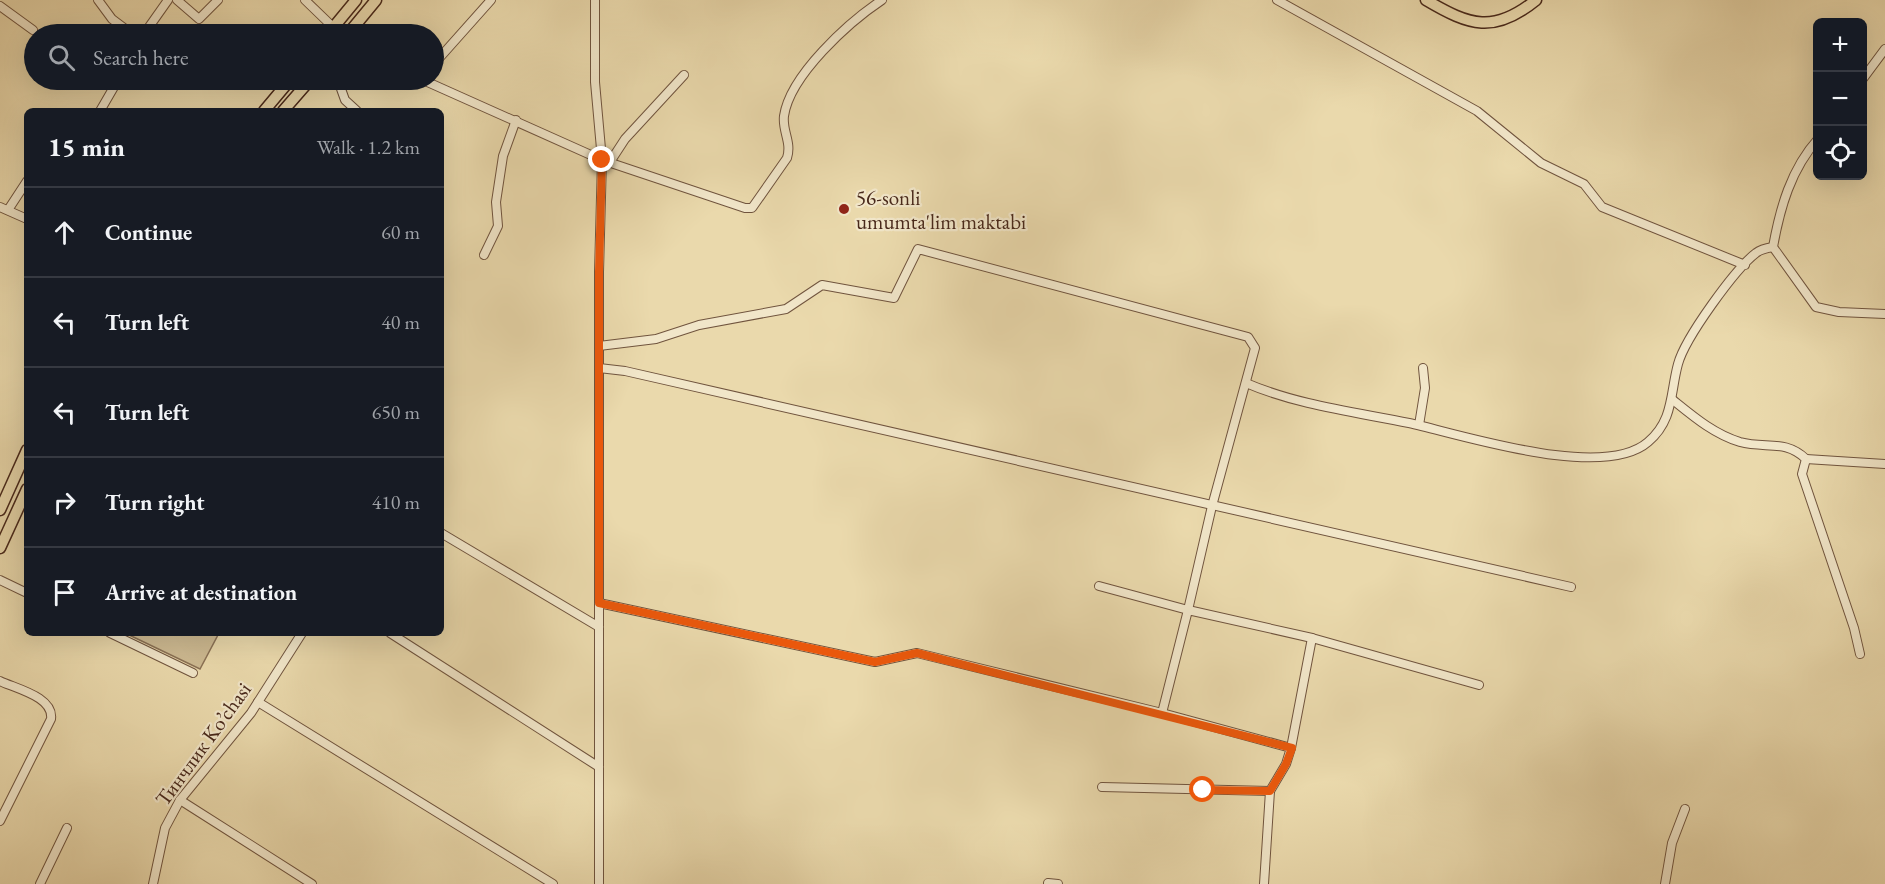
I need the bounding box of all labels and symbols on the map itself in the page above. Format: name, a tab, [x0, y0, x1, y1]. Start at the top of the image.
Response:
route end	[588, 146, 614, 172]
place label: 56-sonli umumta'lim maktabi	[856, 184, 1026, 235]
marker: 56-sonli umumta'lim maktabi	[837, 202, 851, 216]
street label: Тинчлик Ko’chasi	[149, 677, 257, 811]
route start	[1189, 776, 1215, 802]

